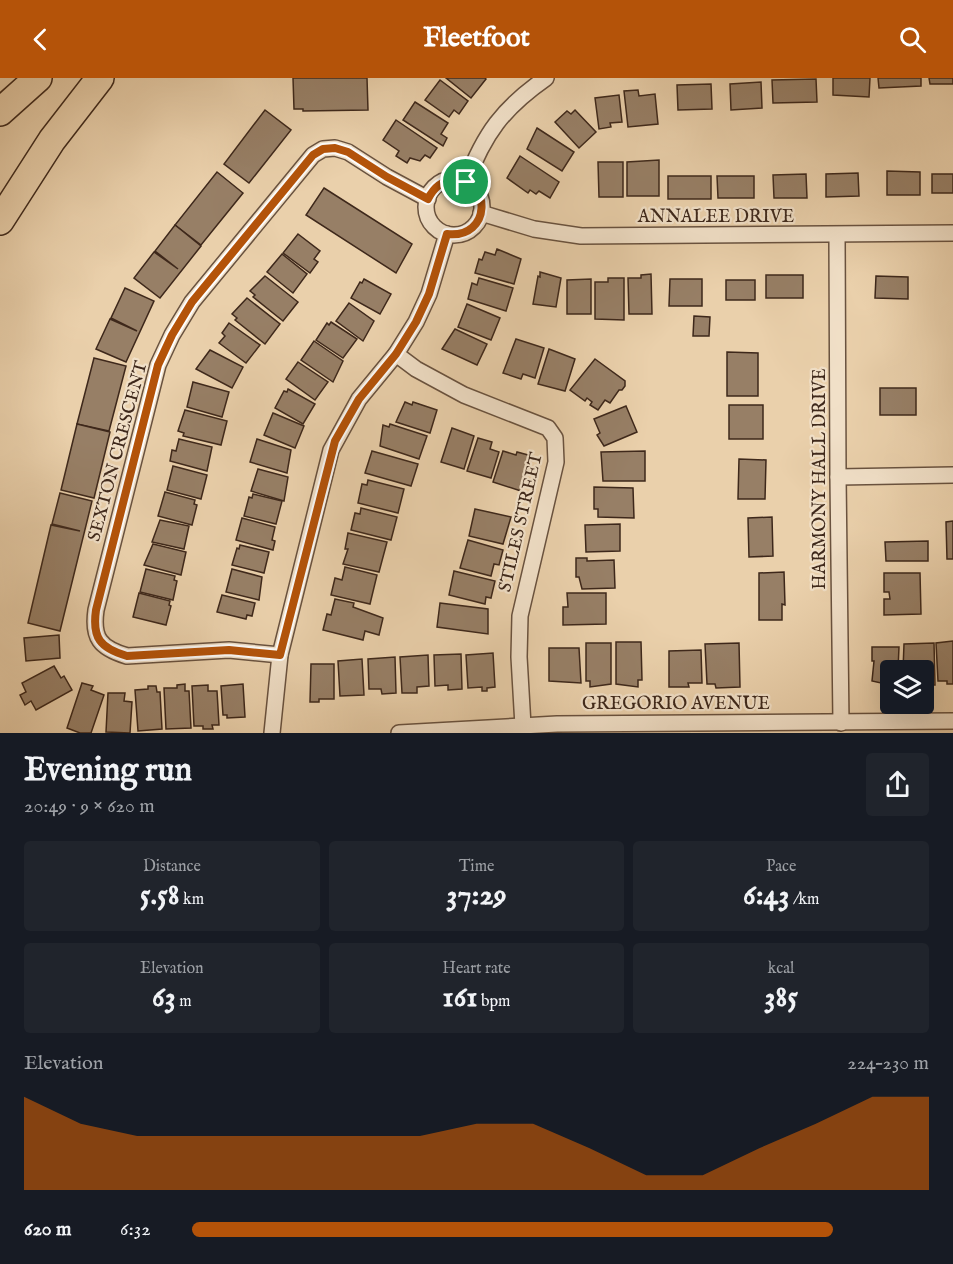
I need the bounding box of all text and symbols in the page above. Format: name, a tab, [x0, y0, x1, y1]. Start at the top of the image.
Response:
text: Fleetfoot	[423, 22, 530, 56]
icon: back	[24, 23, 57, 56]
icon: search	[896, 23, 929, 56]
pin	[440, 156, 491, 207]
icon: arrive	[449, 165, 482, 198]
street label: ANNALEE DRIVE	[637, 206, 794, 229]
street label: SEXTON CRESCENT	[83, 359, 154, 544]
street label: HARMONY HALL DRIVE	[809, 368, 832, 590]
street label: STILES STREET	[494, 450, 549, 594]
map controls	[880, 660, 934, 714]
button: layers	[880, 660, 934, 714]
street label: GREGORIO AVENUE	[582, 693, 770, 716]
text: Evening run	[24, 750, 192, 792]
button: share	[866, 753, 929, 816]
text: 20:49 · 9 × 620 m	[24, 794, 155, 819]
text: Distance	[143, 857, 201, 877]
text: Time	[459, 857, 494, 877]
text: Pace	[766, 857, 796, 877]
text: 5.58	[140, 877, 180, 915]
text: 37:29	[446, 877, 507, 915]
text: 6:43	[743, 877, 789, 915]
text: km	[180, 890, 204, 910]
text: /km	[789, 890, 819, 910]
text: Elevation	[140, 959, 204, 979]
text: Heart rate	[442, 959, 511, 979]
text: kcal	[768, 959, 794, 979]
text: 63	[152, 979, 176, 1017]
text: 161	[443, 979, 477, 1017]
text: 385	[764, 979, 798, 1017]
text: m	[176, 992, 192, 1012]
text: bpm	[477, 992, 510, 1012]
text: Elevation	[24, 1051, 103, 1076]
text: 224–230 m	[847, 1051, 929, 1076]
text: 620 m	[24, 1217, 71, 1242]
text: 6:32	[120, 1217, 151, 1242]

